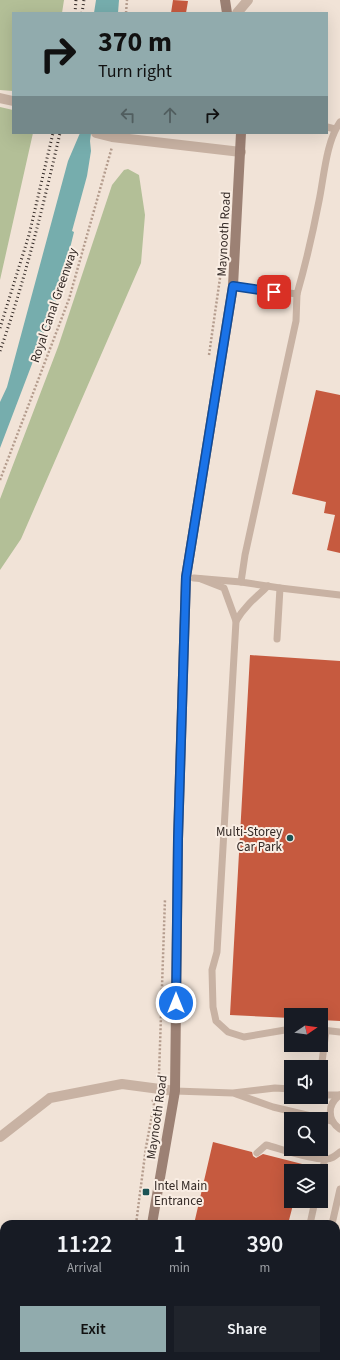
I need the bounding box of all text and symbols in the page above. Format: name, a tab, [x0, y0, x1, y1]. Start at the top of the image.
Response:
text: 370 m	[98, 22, 172, 62]
icon: right	[32, 28, 84, 80]
text: Turn right	[98, 59, 172, 84]
icon: left	[117, 104, 139, 126]
icon: ahead	[159, 104, 181, 126]
icon: right	[201, 104, 223, 126]
street label: Maynooth Road	[213, 191, 235, 277]
street label: Royal Canal Greenway	[26, 245, 82, 365]
pin	[257, 275, 291, 309]
icon: arrive	[263, 281, 285, 303]
place label: Multi-Storey Car Park	[216, 823, 283, 856]
marker: Multi-Storey Car Park	[285, 833, 295, 843]
position arrow	[155, 982, 197, 1024]
north arrow	[284, 1008, 328, 1052]
map controls	[284, 1008, 328, 1208]
button: sound	[284, 1060, 328, 1104]
street label: Maynooth Road	[142, 1074, 172, 1160]
button: search	[284, 1112, 328, 1156]
button: layers	[284, 1164, 328, 1208]
place label: Intel Main Entrance	[154, 1177, 207, 1210]
marker: Intel Main Entrance	[141, 1187, 151, 1197]
text: 11:22	[57, 1227, 112, 1262]
text: 1	[173, 1227, 186, 1262]
text: 390	[247, 1227, 283, 1262]
text: Arrival	[67, 1259, 102, 1277]
text: min	[169, 1259, 190, 1277]
text: m	[260, 1259, 270, 1277]
button: Exit	[20, 1306, 166, 1352]
button: Share	[174, 1306, 320, 1352]

